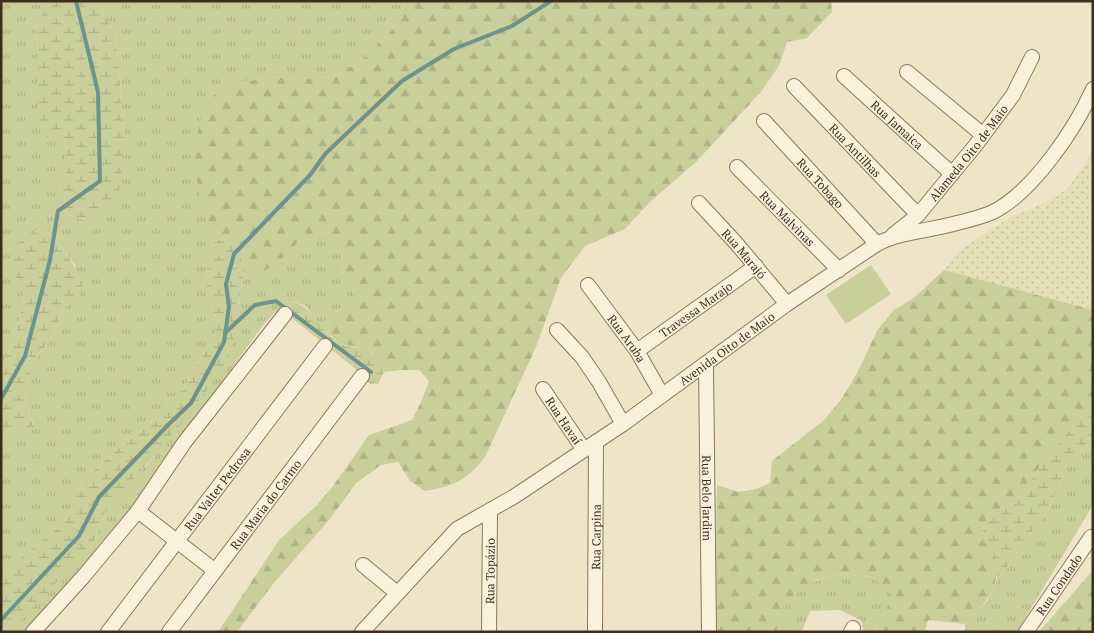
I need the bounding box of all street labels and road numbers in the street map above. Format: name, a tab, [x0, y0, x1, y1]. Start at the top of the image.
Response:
street label: Rua Jamaica	[868, 97, 927, 152]
street label: Alameda Oito de Maio	[925, 101, 1011, 204]
street label: Rua Antilhas	[826, 120, 885, 180]
street label: Rua Tobago	[794, 155, 848, 211]
street label: Rua Malvinas	[757, 187, 818, 249]
street label: Rua Marajó	[719, 226, 770, 282]
street label: Travessa Marajo	[656, 278, 735, 340]
street label: Avenida Oito de Maio	[676, 308, 778, 388]
street label: Rua Aruba	[605, 311, 649, 365]
street label: Rua Havaí	[543, 394, 586, 447]
street label: Rua Valter Pedrosa	[181, 444, 253, 533]
street label: Rua Belo Jardim	[700, 455, 715, 542]
street label: Rua Maria do Carmo	[227, 456, 304, 552]
street label: Rua Carpina	[588, 504, 603, 570]
street label: Rua Topázio	[482, 538, 497, 604]
street label: Rua Condado	[1033, 550, 1085, 618]

